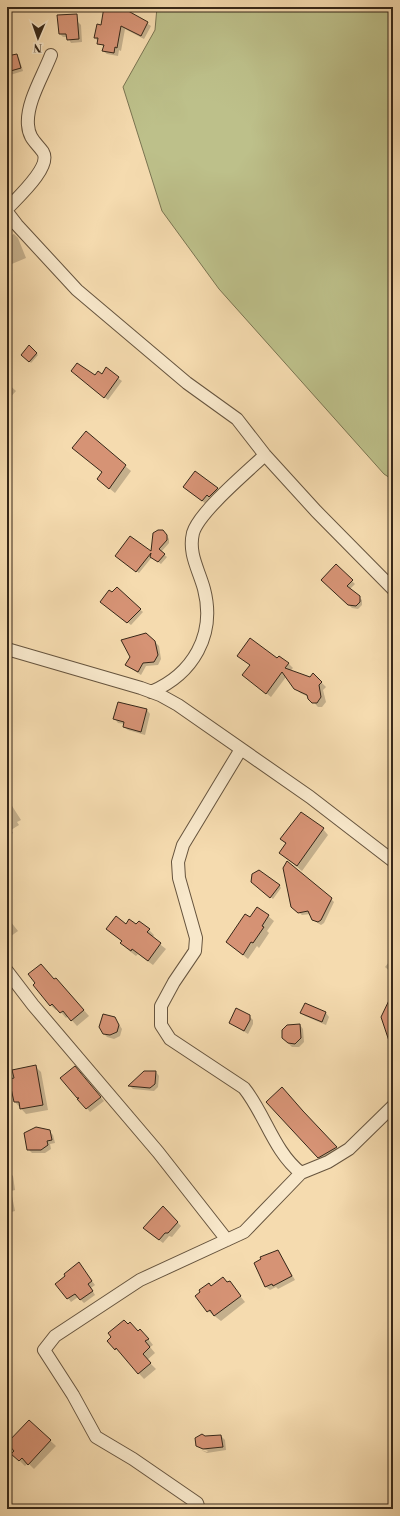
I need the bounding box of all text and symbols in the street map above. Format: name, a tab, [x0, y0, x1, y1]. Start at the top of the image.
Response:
north arrow	[18, 18, 58, 58]
text: N	[33, 40, 42, 54]

